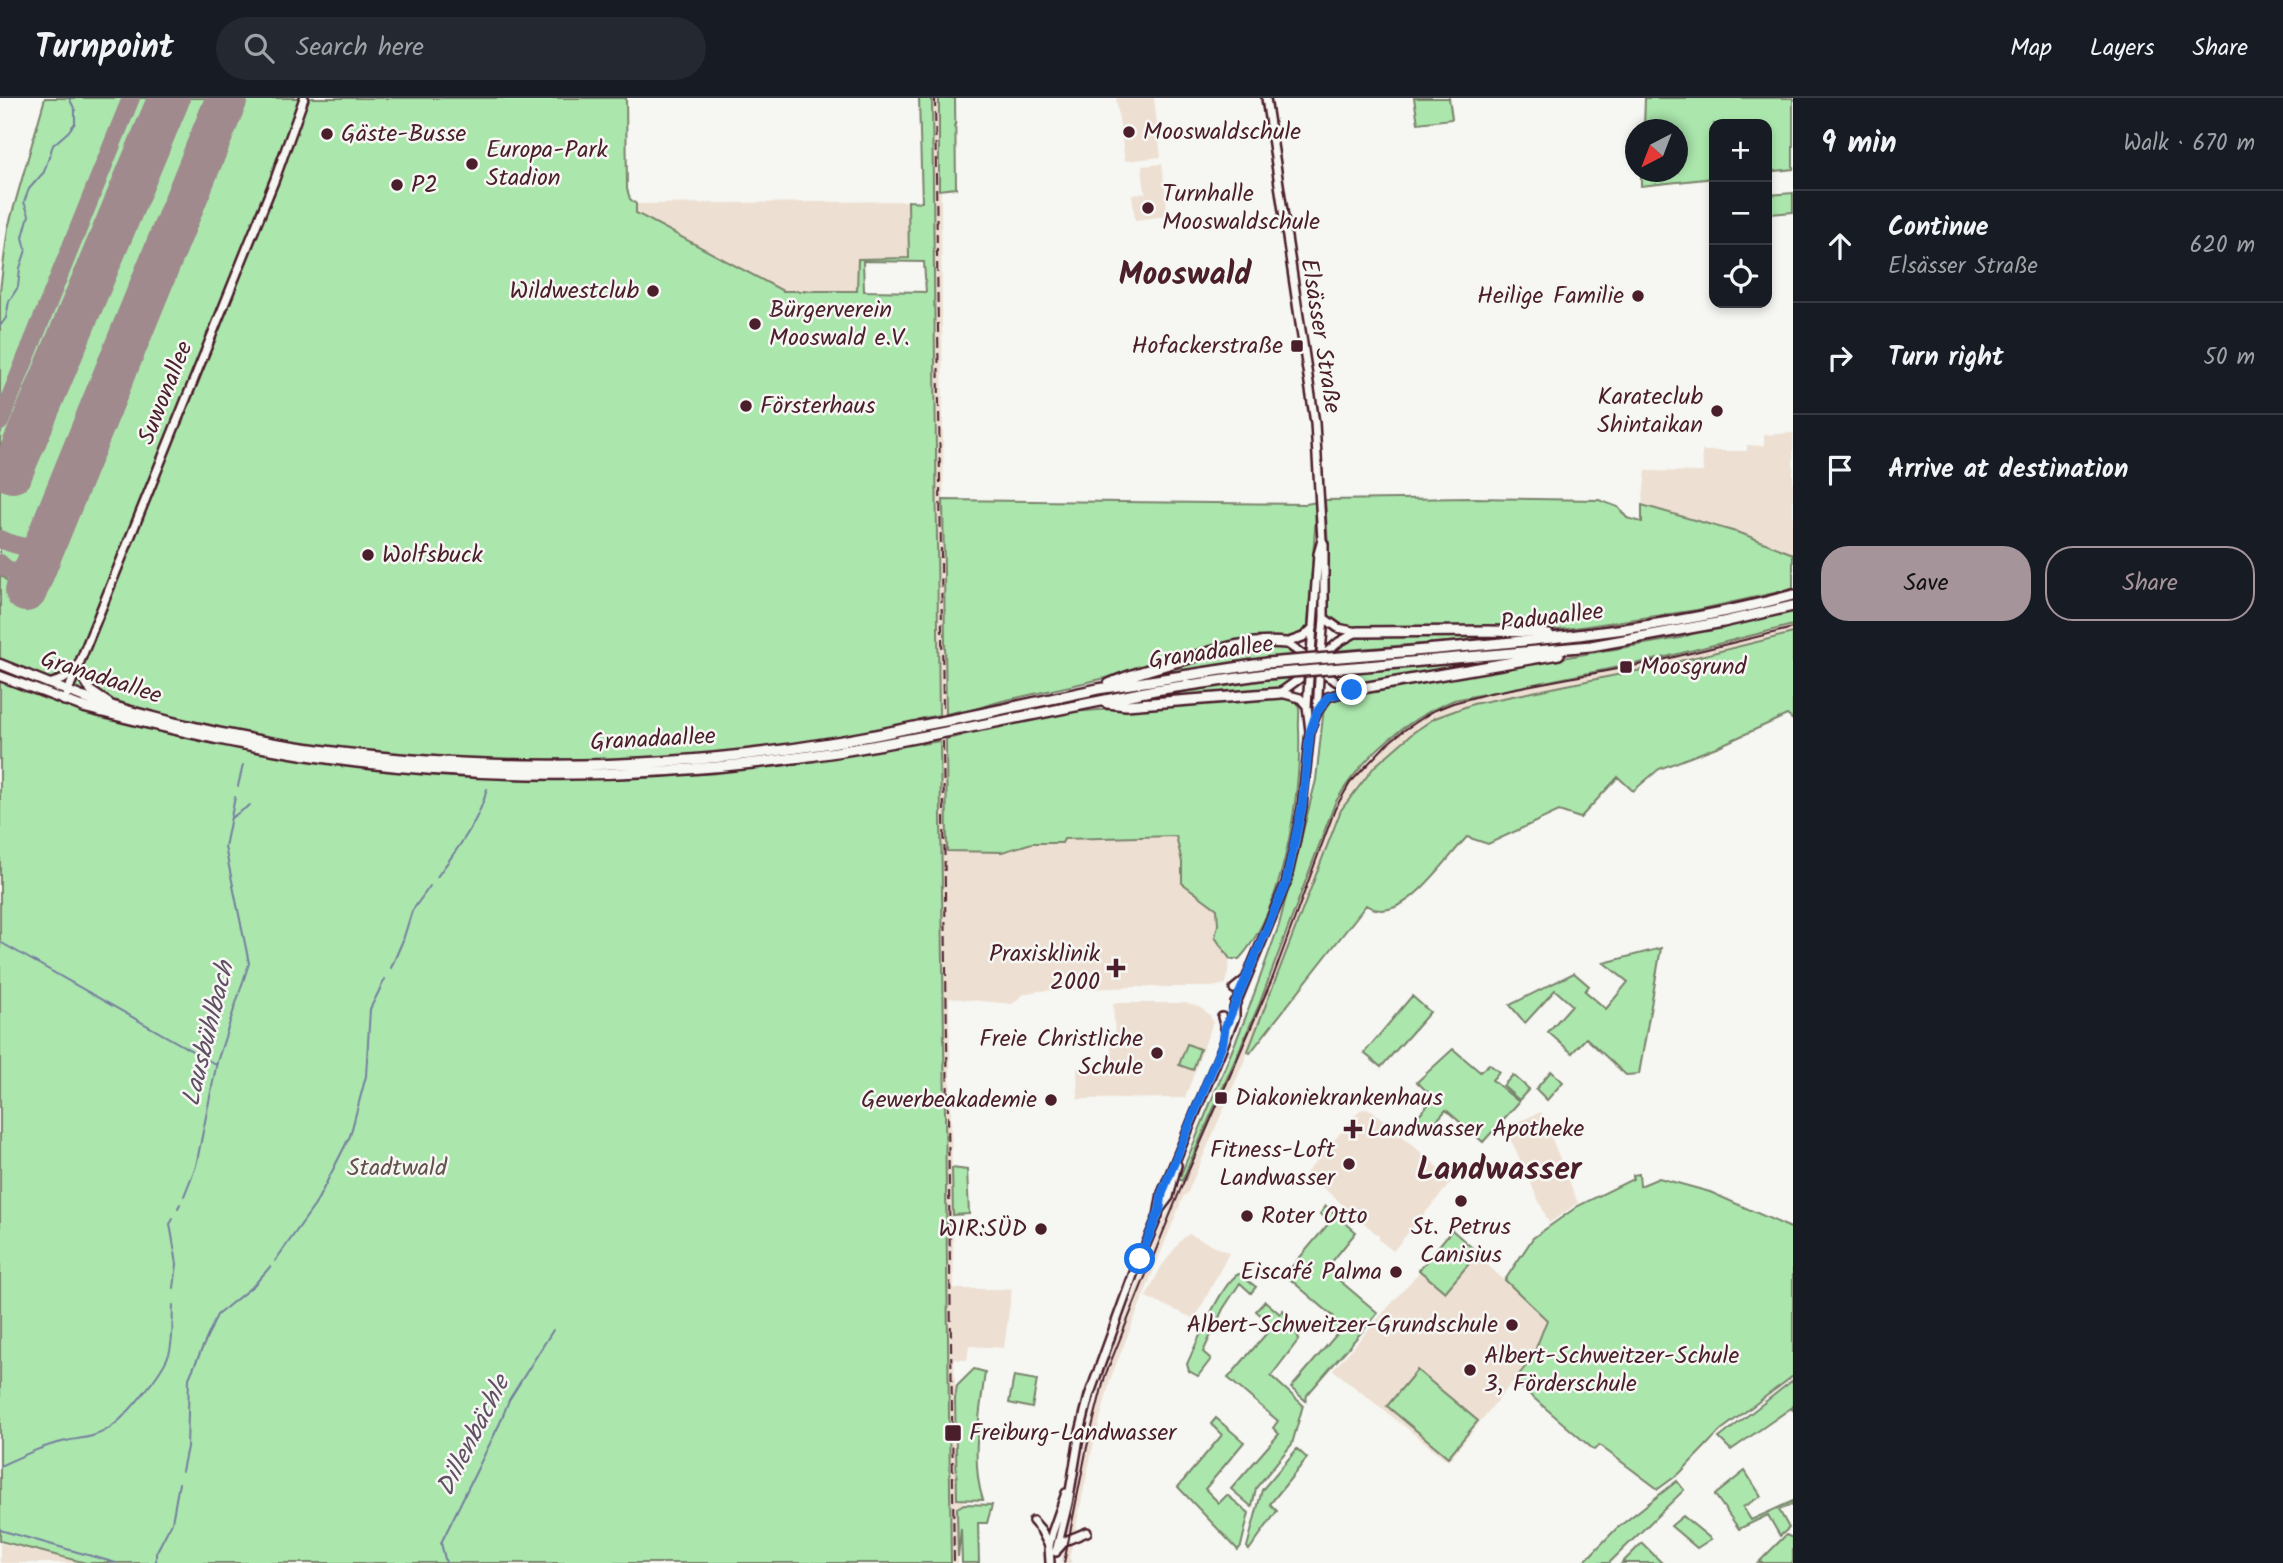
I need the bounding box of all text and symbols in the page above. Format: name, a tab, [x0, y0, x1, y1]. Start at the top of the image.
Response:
search box	[216, 17, 706, 80]
text: Turnpoint	[35, 22, 174, 75]
text: Search here	[296, 27, 424, 69]
icon: search	[240, 29, 278, 67]
text: Map	[2010, 29, 2052, 68]
text: Layers	[2090, 29, 2154, 68]
text: Share	[2192, 29, 2248, 68]
place label: Mooswaldschule	[1143, 113, 1301, 152]
place label: Gäste-Busse	[341, 115, 467, 154]
north arrow	[1625, 119, 1688, 182]
map controls	[1709, 119, 1772, 308]
button: +	[1709, 119, 1772, 182]
text: 9 min	[1821, 120, 1897, 168]
marker: Mooswaldschule	[1121, 124, 1137, 140]
marker: Gäste-Busse	[319, 126, 335, 142]
text: Walk · 670 m	[2123, 126, 2255, 162]
place label: Europa-Park Stadion	[486, 131, 608, 198]
marker: Europa-Park Stadion	[464, 156, 480, 172]
place label: P2	[411, 166, 438, 205]
place label: Turnhalle Mooswaldschule	[1162, 175, 1320, 242]
marker: P2	[389, 177, 405, 193]
button: −	[1709, 182, 1772, 245]
marker: Turnhalle Mooswaldschule	[1140, 200, 1156, 216]
text: Continue	[1888, 207, 1989, 249]
icon: ahead	[1821, 227, 1859, 265]
text: 620 m	[2190, 228, 2255, 264]
button: locate	[1709, 245, 1772, 308]
text: Elsässer Straße	[1888, 249, 2038, 285]
district label: Mooswald	[1118, 250, 1252, 301]
street label: Elsässer Straße	[1289, 256, 1352, 416]
place label: Wildwestclub	[509, 272, 639, 311]
place label: Heilige Familie	[1477, 277, 1624, 316]
marker: Wildwestclub	[645, 283, 661, 299]
marker: Heilige Familie	[1630, 288, 1646, 304]
place label: Bürgerverein Mooswald e.V.	[769, 291, 910, 358]
marker: Bürgerverein Mooswald e.V.	[747, 316, 763, 332]
place label: Hofackerstraße	[1132, 327, 1283, 366]
street label: Suwonallee	[128, 335, 205, 451]
text: Turn right	[1888, 337, 2004, 379]
marker: Hofackerstraße	[1289, 338, 1305, 354]
icon: right	[1821, 339, 1859, 377]
text: 50 m	[2204, 340, 2255, 376]
place label: Karateclub Shintaikan	[1597, 378, 1703, 445]
place label: Försterhaus	[760, 387, 876, 426]
marker: Försterhaus	[738, 398, 754, 414]
marker: Karateclub Shintaikan	[1709, 403, 1725, 419]
text: Arrive at destination	[1888, 449, 2128, 491]
icon: arrive	[1821, 451, 1859, 489]
place label: Wolfsbuck	[382, 536, 484, 575]
button: Save	[1821, 546, 2031, 621]
button: Share	[2045, 546, 2255, 621]
marker: Wolfsbuck	[360, 547, 376, 563]
street label: Paduaallee	[1498, 592, 1606, 644]
street label: Granadaallee	[1146, 625, 1276, 681]
street label: Granadaallee	[35, 640, 167, 716]
place label: Moosgrund	[1640, 648, 1748, 687]
marker: Moosgrund	[1618, 659, 1634, 675]
route end	[1336, 674, 1367, 705]
street label: Granadaallee	[589, 717, 717, 763]
place label: Praxisklinik 2000	[989, 935, 1101, 1002]
water label: Lausbühlbach	[171, 955, 248, 1111]
marker: Praxisklinik 2000	[1106, 958, 1126, 978]
place label: Freie Christliche Schule	[979, 1020, 1143, 1087]
marker: Freie Christliche Schule	[1149, 1045, 1165, 1061]
place label: Diakoniekrankenhaus	[1235, 1079, 1443, 1118]
place label: Gewerbeakademie	[861, 1081, 1037, 1120]
marker: Diakoniekrankenhaus	[1213, 1090, 1229, 1106]
marker: Gewerbeakademie	[1043, 1092, 1059, 1108]
place label: Landwasser Apotheke	[1367, 1110, 1584, 1149]
marker: Landwasser Apotheke	[1345, 1121, 1361, 1137]
place label: Fitness-Loft Landwasser	[1210, 1131, 1337, 1198]
district label: Landwasser	[1417, 1145, 1583, 1196]
park label: Stadtwald	[347, 1149, 448, 1188]
marker: Fitness-Loft Landwasser	[1341, 1156, 1357, 1172]
marker: St. Petrus Canisius	[1453, 1193, 1469, 1209]
place label: Roter Otto	[1261, 1197, 1368, 1236]
marker: Roter Otto	[1239, 1208, 1255, 1224]
place label: St. Petrus Canisius	[1411, 1208, 1511, 1275]
place label: WIR:SÜD	[938, 1210, 1027, 1249]
marker: WIR:SÜD	[1033, 1221, 1049, 1237]
route start	[1124, 1243, 1155, 1274]
place label: Eiscafé Palma	[1240, 1253, 1382, 1292]
marker: Eiscafé Palma	[1388, 1264, 1404, 1280]
place label: Albert-Schweitzer-Grundschule	[1186, 1306, 1498, 1345]
marker: Albert-Schweitzer-Grundschule	[1504, 1317, 1520, 1333]
place label: Albert-Schweitzer-Schule 3, Förderschule	[1484, 1337, 1739, 1404]
marker: Albert-Schweitzer-Schule 3, Förderschule	[1462, 1362, 1478, 1378]
water label: Dillenbächle	[426, 1366, 523, 1504]
place label: Freiburg-Landwasser	[969, 1414, 1178, 1453]
marker: Freiburg-Landwasser	[943, 1423, 963, 1443]

